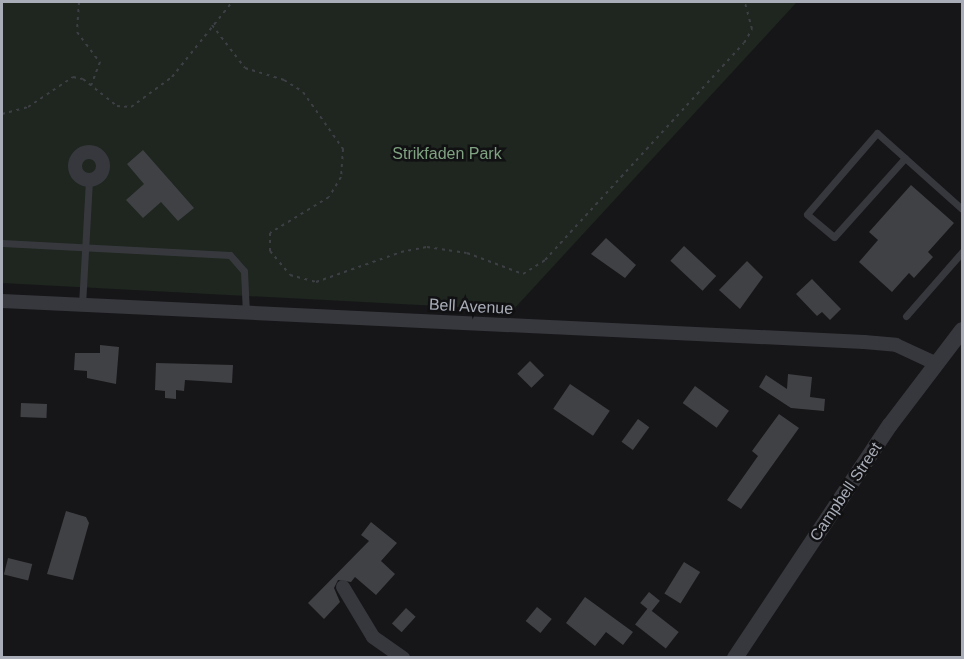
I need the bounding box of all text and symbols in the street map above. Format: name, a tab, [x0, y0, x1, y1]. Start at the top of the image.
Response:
park label: Strikfaden Park	[392, 144, 502, 164]
street label: Bell Avenue	[428, 295, 514, 319]
street label: Campbell Street	[806, 439, 886, 545]

